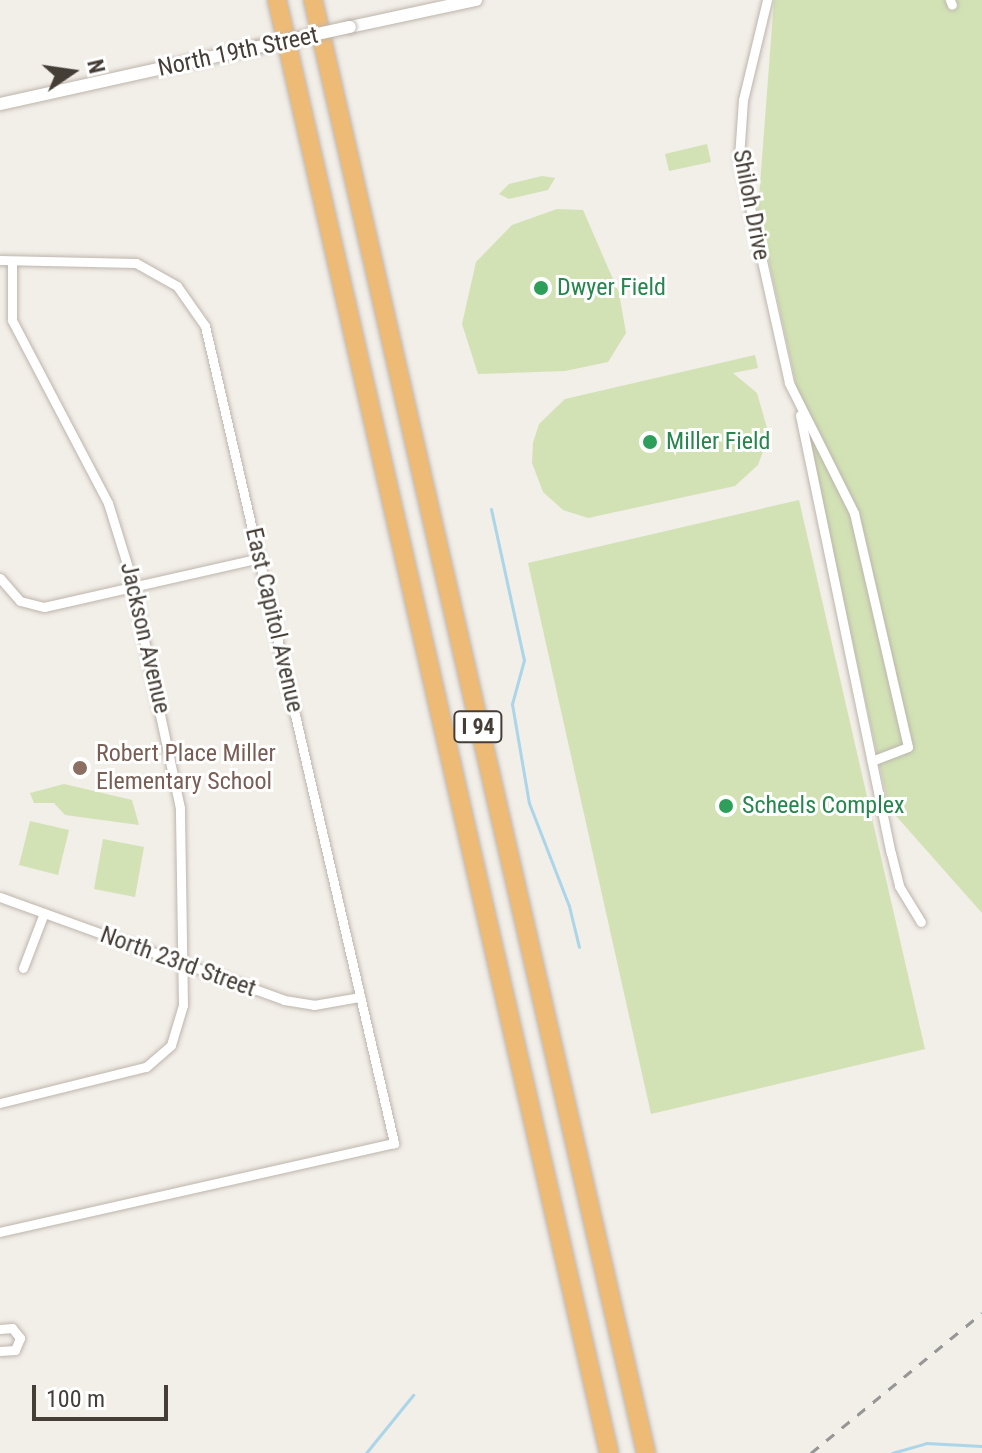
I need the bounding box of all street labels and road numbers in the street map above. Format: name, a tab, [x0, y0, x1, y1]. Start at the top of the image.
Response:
street label: North 19th Street	[155, 21, 321, 83]
street label: Shiloh Drive	[726, 147, 776, 263]
street label: East Capitol Avenue	[239, 525, 309, 715]
street label: Jackson Avenue	[114, 560, 176, 716]
road number: I 94	[452, 709, 504, 745]
street label: North 23rd Street	[96, 921, 260, 1003]

